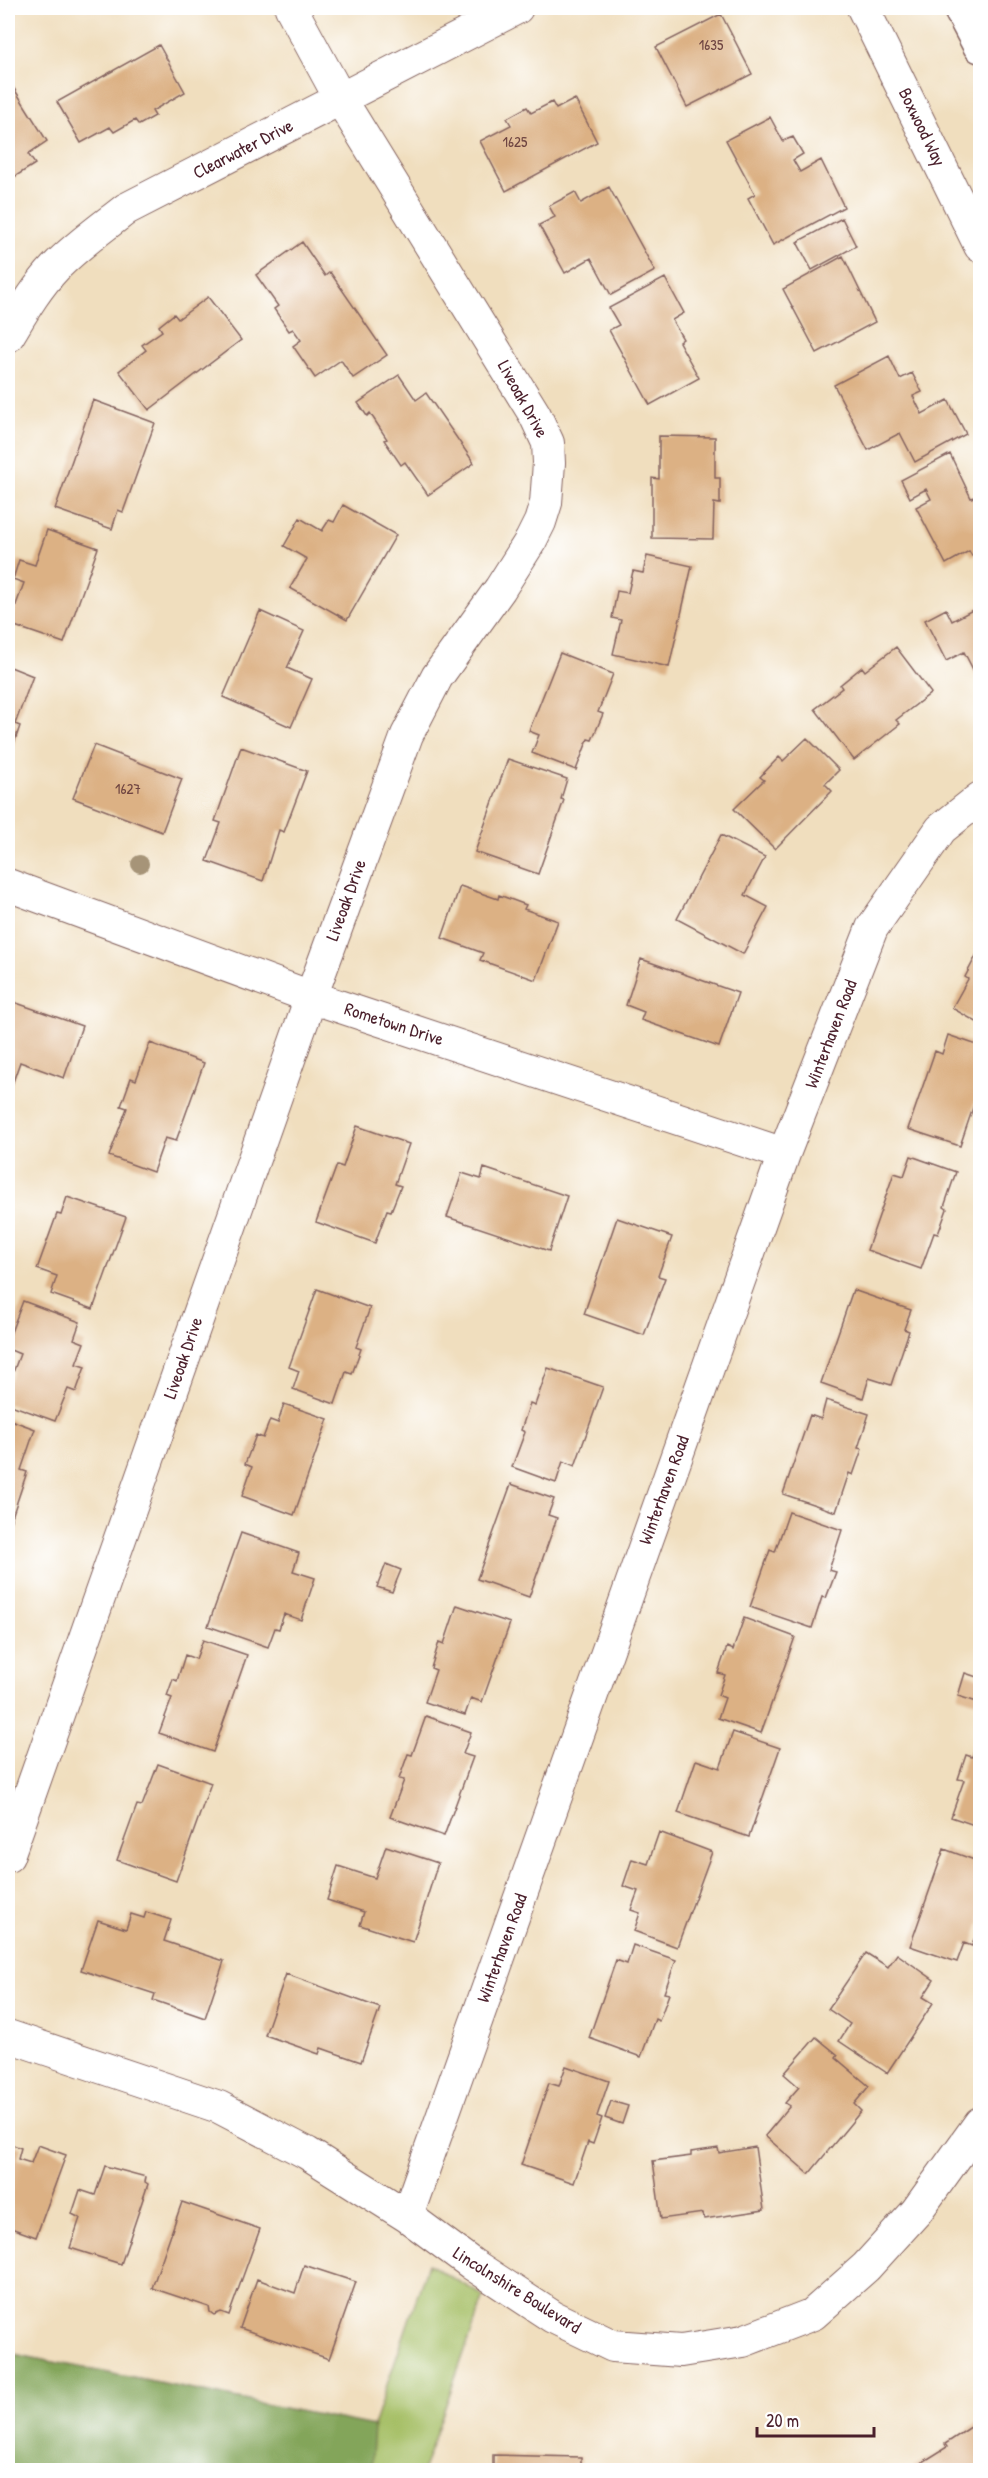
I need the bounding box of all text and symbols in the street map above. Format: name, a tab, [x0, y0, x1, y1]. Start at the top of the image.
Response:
house number: 1635	[699, 34, 724, 55]
street label: Boxwood Way	[893, 83, 952, 170]
street label: Clearwater Drive	[188, 113, 297, 185]
house number: 1625	[503, 131, 528, 152]
street label: Liveoak Drive	[492, 356, 555, 442]
house number: 1627	[115, 778, 141, 799]
street label: Liveoak Drive	[319, 856, 372, 944]
street label: Winterhaven Road	[798, 976, 863, 1092]
street label: Rometown Drive	[341, 996, 447, 1051]
street label: Liveoak Drive	[157, 1314, 208, 1402]
street label: Winterhaven Road	[632, 1432, 695, 1548]
street label: Winterhaven Road	[470, 1890, 533, 2006]
street label: Lincolnshire Boulevard	[449, 2240, 586, 2339]
scale bar	[757, 2400, 874, 2438]
text: 20 m	[766, 2408, 799, 2433]

